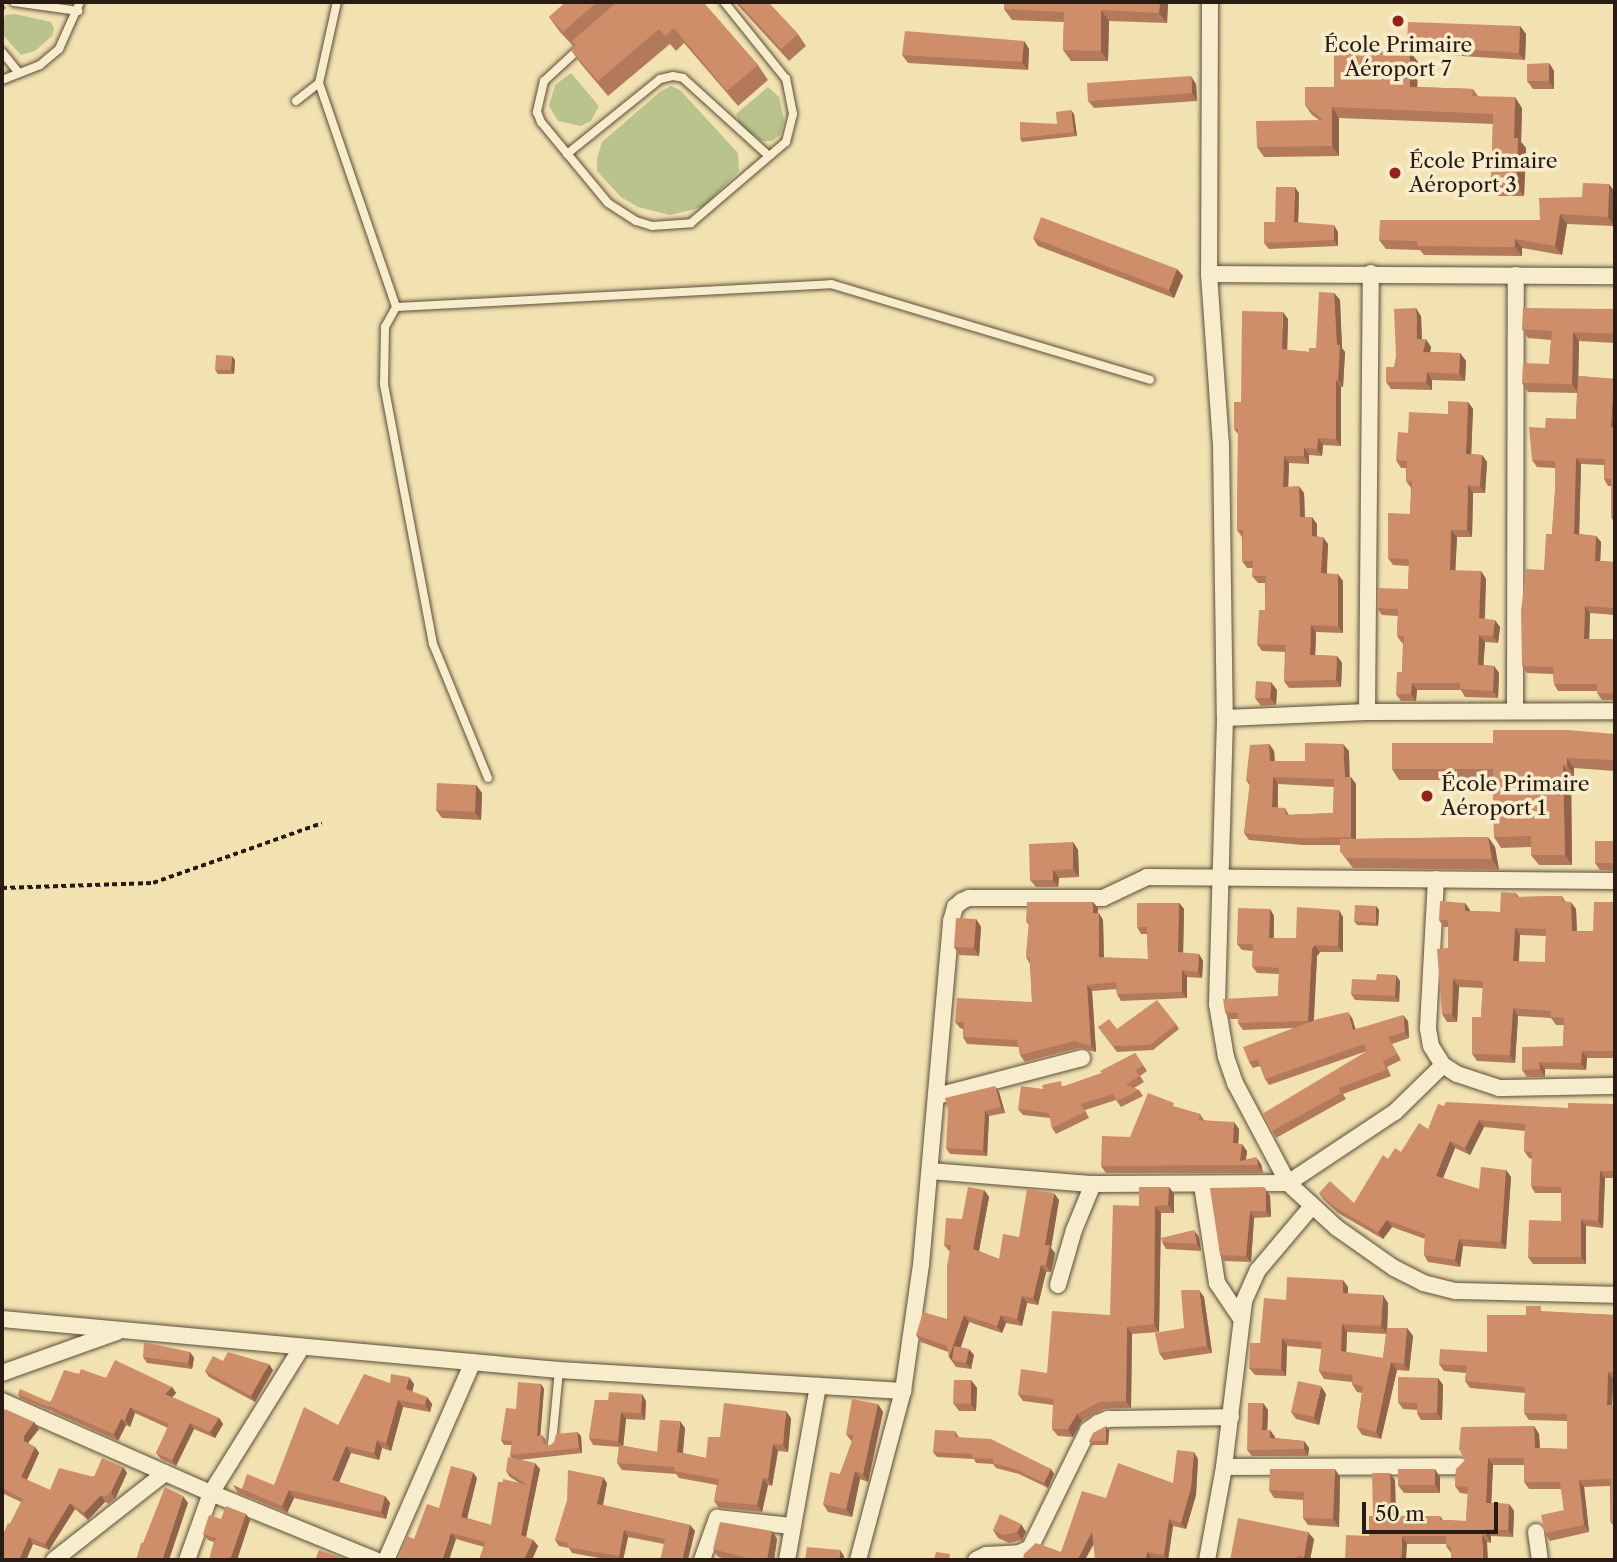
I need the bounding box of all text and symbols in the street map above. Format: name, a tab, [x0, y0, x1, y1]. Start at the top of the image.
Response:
marker: École Primaire Aéroport 7	[1390, 13, 1406, 29]
place label: École Primaire Aéroport 7	[1324, 32, 1472, 82]
place label: École Primaire Aéroport 3	[1409, 148, 1557, 198]
marker: École Primaire Aéroport 3	[1387, 165, 1403, 181]
place label: École Primaire Aéroport 1	[1441, 771, 1589, 821]
marker: École Primaire Aéroport 1	[1419, 788, 1435, 804]
scale bar	[1365, 1488, 1502, 1532]
text: 50 m	[1375, 1501, 1425, 1526]

